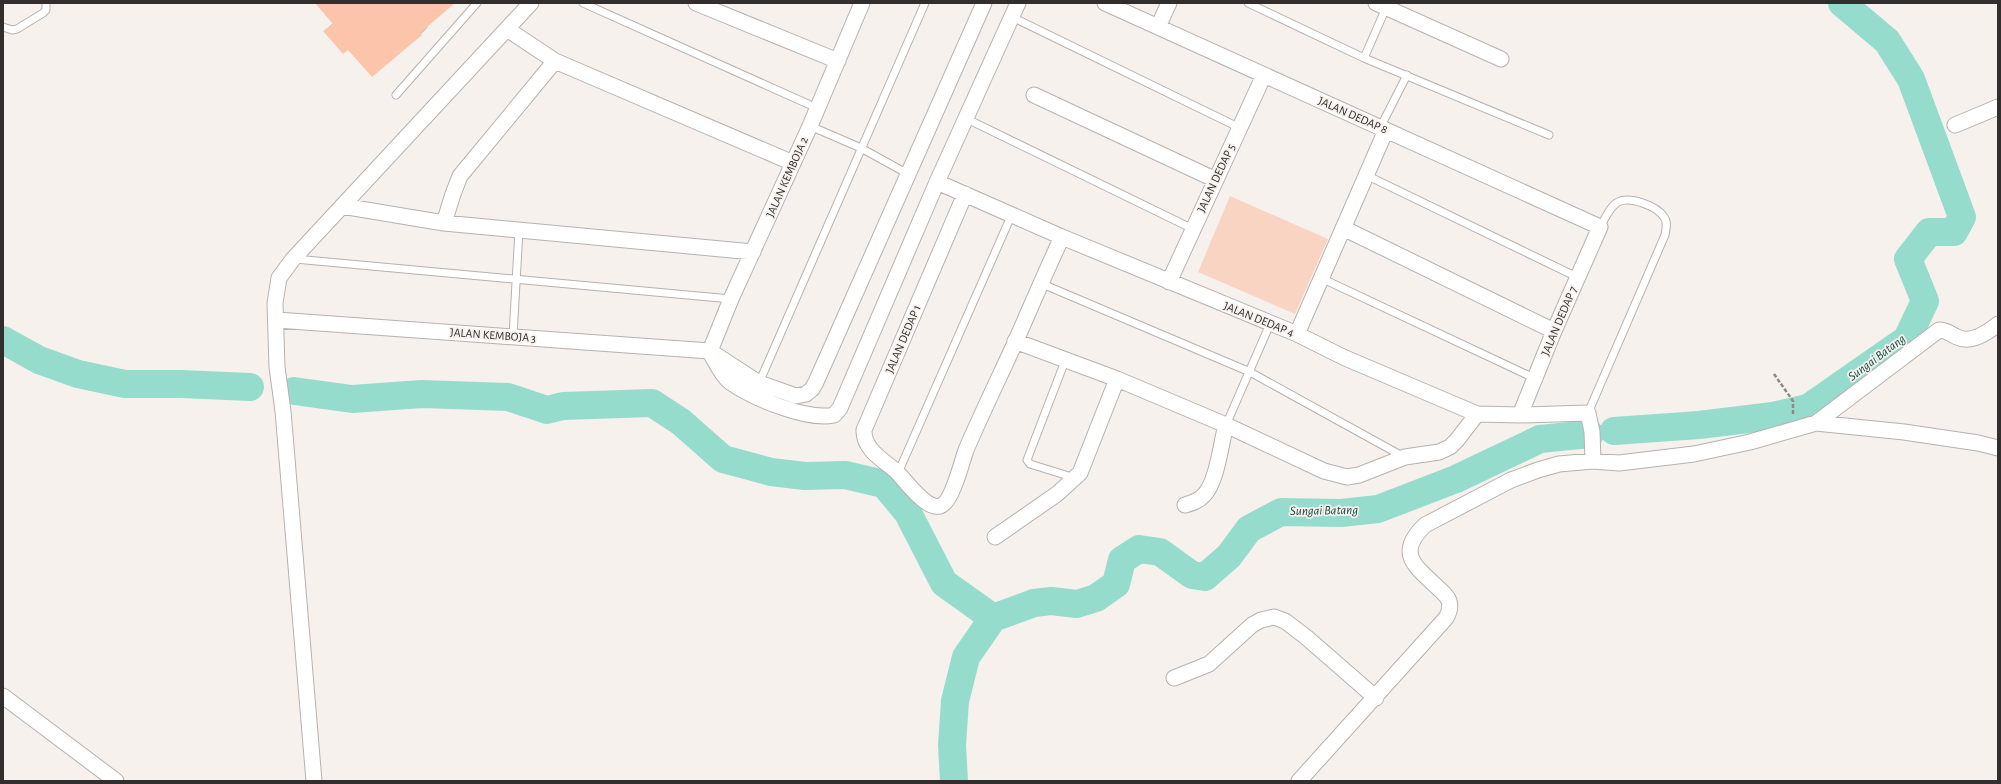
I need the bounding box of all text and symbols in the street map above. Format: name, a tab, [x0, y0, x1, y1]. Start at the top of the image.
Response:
street label: JALAN DEDAP 8	[1316, 94, 1390, 136]
street label: JALAN KEMBOJA 2	[764, 134, 810, 219]
street label: JALAN DEDAP 5	[1195, 142, 1237, 214]
street label: JALAN DEDAP 7	[1539, 285, 1579, 357]
street label: JALAN DEDAP 4	[1222, 299, 1296, 339]
street label: JALAN DEDAP 1	[883, 303, 923, 375]
street label: JALAN KEMBOJA 3	[450, 326, 536, 344]
water label: Sungai Batang	[1846, 332, 1908, 384]
water label: Sungai Batang	[1290, 504, 1358, 518]

